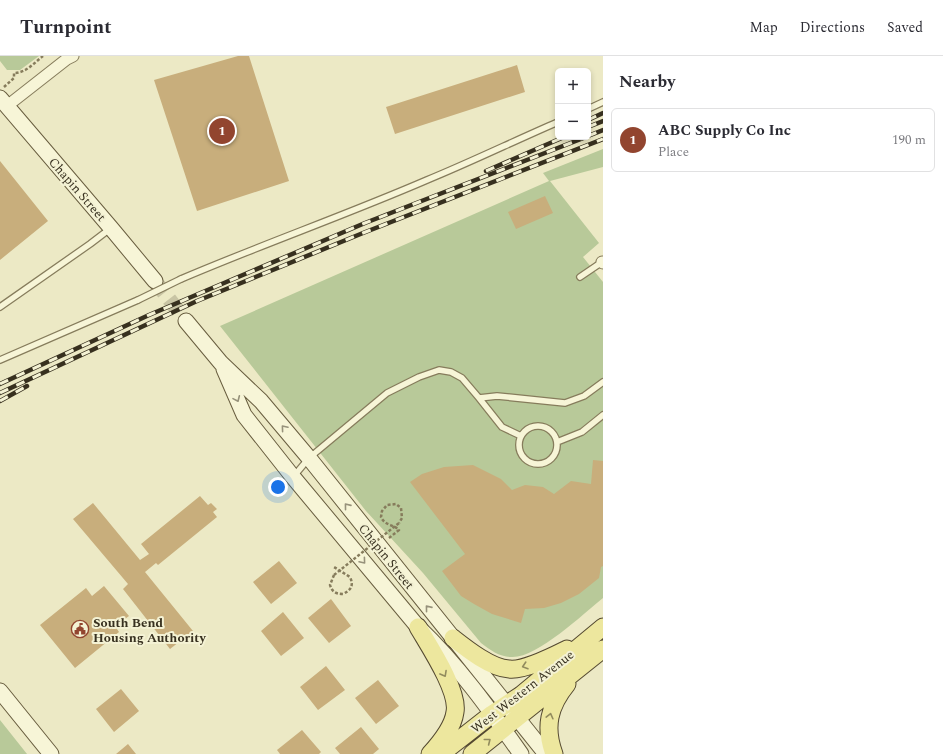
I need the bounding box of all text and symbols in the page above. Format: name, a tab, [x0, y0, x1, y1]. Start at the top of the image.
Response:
text: Turnpoint	[20, 13, 112, 42]
text: Map	[750, 17, 778, 38]
text: Directions	[800, 17, 865, 38]
text: Saved	[887, 17, 923, 38]
map controls	[555, 68, 591, 140]
button: +	[555, 68, 591, 104]
text: Nearby	[619, 69, 675, 95]
button: −	[555, 104, 591, 140]
pin: 1	[209, 116, 235, 146]
text: ABC Supply Co Inc	[658, 119, 791, 142]
text: 1	[629, 130, 637, 150]
text: 190 m	[892, 130, 926, 150]
text: Place	[658, 142, 689, 162]
street label: Chapin Street	[44, 153, 111, 227]
one-way arrow	[232, 394, 240, 402]
one-way arrow	[281, 425, 288, 433]
your location	[268, 477, 288, 497]
one-way arrow	[345, 504, 352, 511]
street label: Chapin Street	[353, 519, 419, 594]
one-way arrow	[358, 556, 365, 563]
one-way arrow	[426, 605, 433, 612]
place label: South Bend Housing Authority	[93, 613, 206, 648]
public building icon: South Bend Housing Authority	[70, 619, 90, 639]
street label: West Western Avenue	[467, 645, 578, 739]
one-way arrow	[522, 661, 529, 670]
one-way arrow	[439, 670, 447, 677]
one-way arrow	[546, 713, 554, 719]
one-way arrow	[484, 739, 491, 746]

